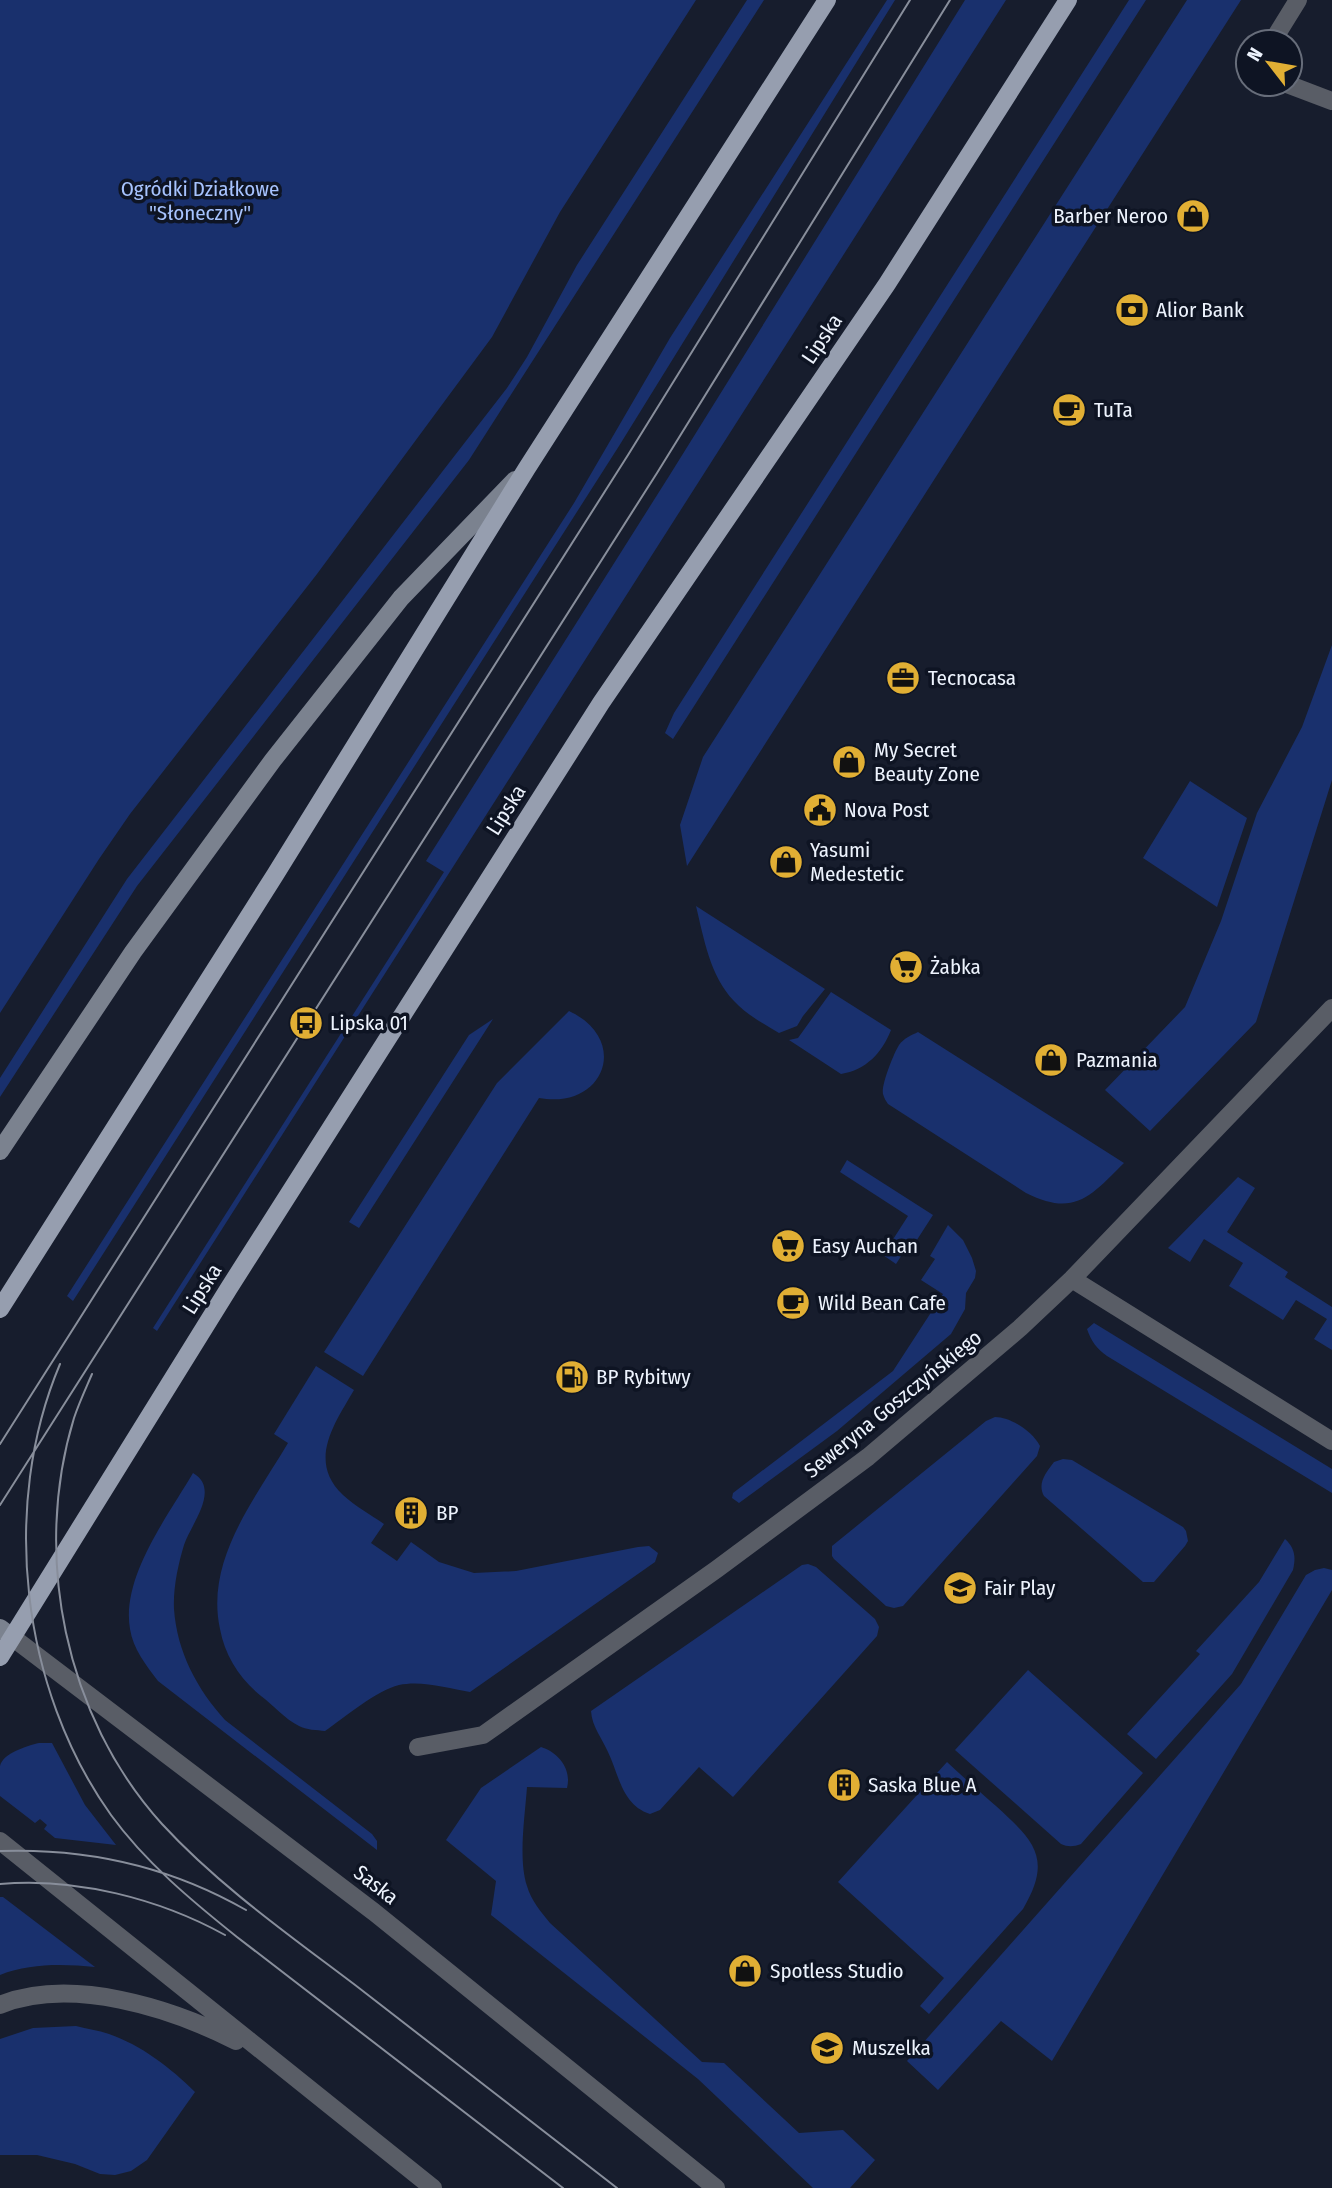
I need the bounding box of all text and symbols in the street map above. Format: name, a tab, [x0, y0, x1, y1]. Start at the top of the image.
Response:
north arrow	[1234, 28, 1304, 98]
text: N	[1242, 44, 1268, 65]
park label: Ogródki Działkowe "Słoneczny"	[121, 176, 279, 226]
shop icon: Barber Neroo	[1174, 197, 1212, 235]
place label: Barber Neroo	[1053, 203, 1168, 229]
bank icon: Alior Bank	[1113, 291, 1151, 329]
place label: Alior Bank	[1156, 297, 1244, 323]
street label: Lipska	[796, 309, 848, 369]
cafe icon: TuTa	[1050, 391, 1088, 429]
place label: TuTa	[1094, 397, 1133, 423]
office icon: Tecnocasa	[884, 659, 922, 697]
place label: Tecnocasa	[928, 665, 1016, 691]
place label: My Secret Beauty Zone	[874, 737, 980, 787]
shop icon: My Secret Beauty Zone	[830, 743, 868, 781]
street label: Lipska	[481, 780, 531, 840]
public building icon: Nova Post	[801, 791, 839, 829]
place label: Nova Post	[844, 797, 929, 823]
place label: Yasumi Medestetic	[810, 837, 904, 887]
shop icon: Yasumi Medestetic	[767, 843, 805, 881]
supermarket icon: Żabka	[887, 948, 925, 986]
place label: Żabka	[930, 954, 981, 980]
bus stop icon: Lipska 01	[287, 1004, 325, 1042]
place label: Lipska 01	[330, 1010, 408, 1036]
shop icon: Pazmania	[1032, 1041, 1070, 1079]
place label: Pazmania	[1076, 1047, 1158, 1073]
supermarket icon: Easy Auchan	[769, 1227, 807, 1265]
place label: Easy Auchan	[812, 1233, 918, 1259]
street label: Lipska	[177, 1259, 227, 1319]
cafe icon: Wild Bean Cafe	[774, 1284, 812, 1322]
place label: Wild Bean Cafe	[818, 1290, 946, 1316]
street label: Seweryna Goszczyńskiego	[799, 1324, 987, 1484]
fuel station icon: BP Rybitwy	[553, 1358, 591, 1396]
place label: BP Rybitwy	[596, 1364, 691, 1390]
building icon: BP	[392, 1494, 430, 1532]
place label: BP	[436, 1500, 458, 1526]
school or university icon: Fair Play	[941, 1569, 979, 1607]
place label: Fair Play	[984, 1575, 1056, 1601]
building icon: Saska Blue A	[825, 1766, 863, 1804]
place label: Saska Blue A	[868, 1772, 977, 1798]
street label: Saska	[349, 1860, 403, 1910]
shop icon: Spotless Studio	[726, 1952, 764, 1990]
place label: Spotless Studio	[770, 1958, 904, 1984]
school or university icon: Muszelka	[808, 2029, 846, 2067]
place label: Muszelka	[852, 2035, 931, 2061]

